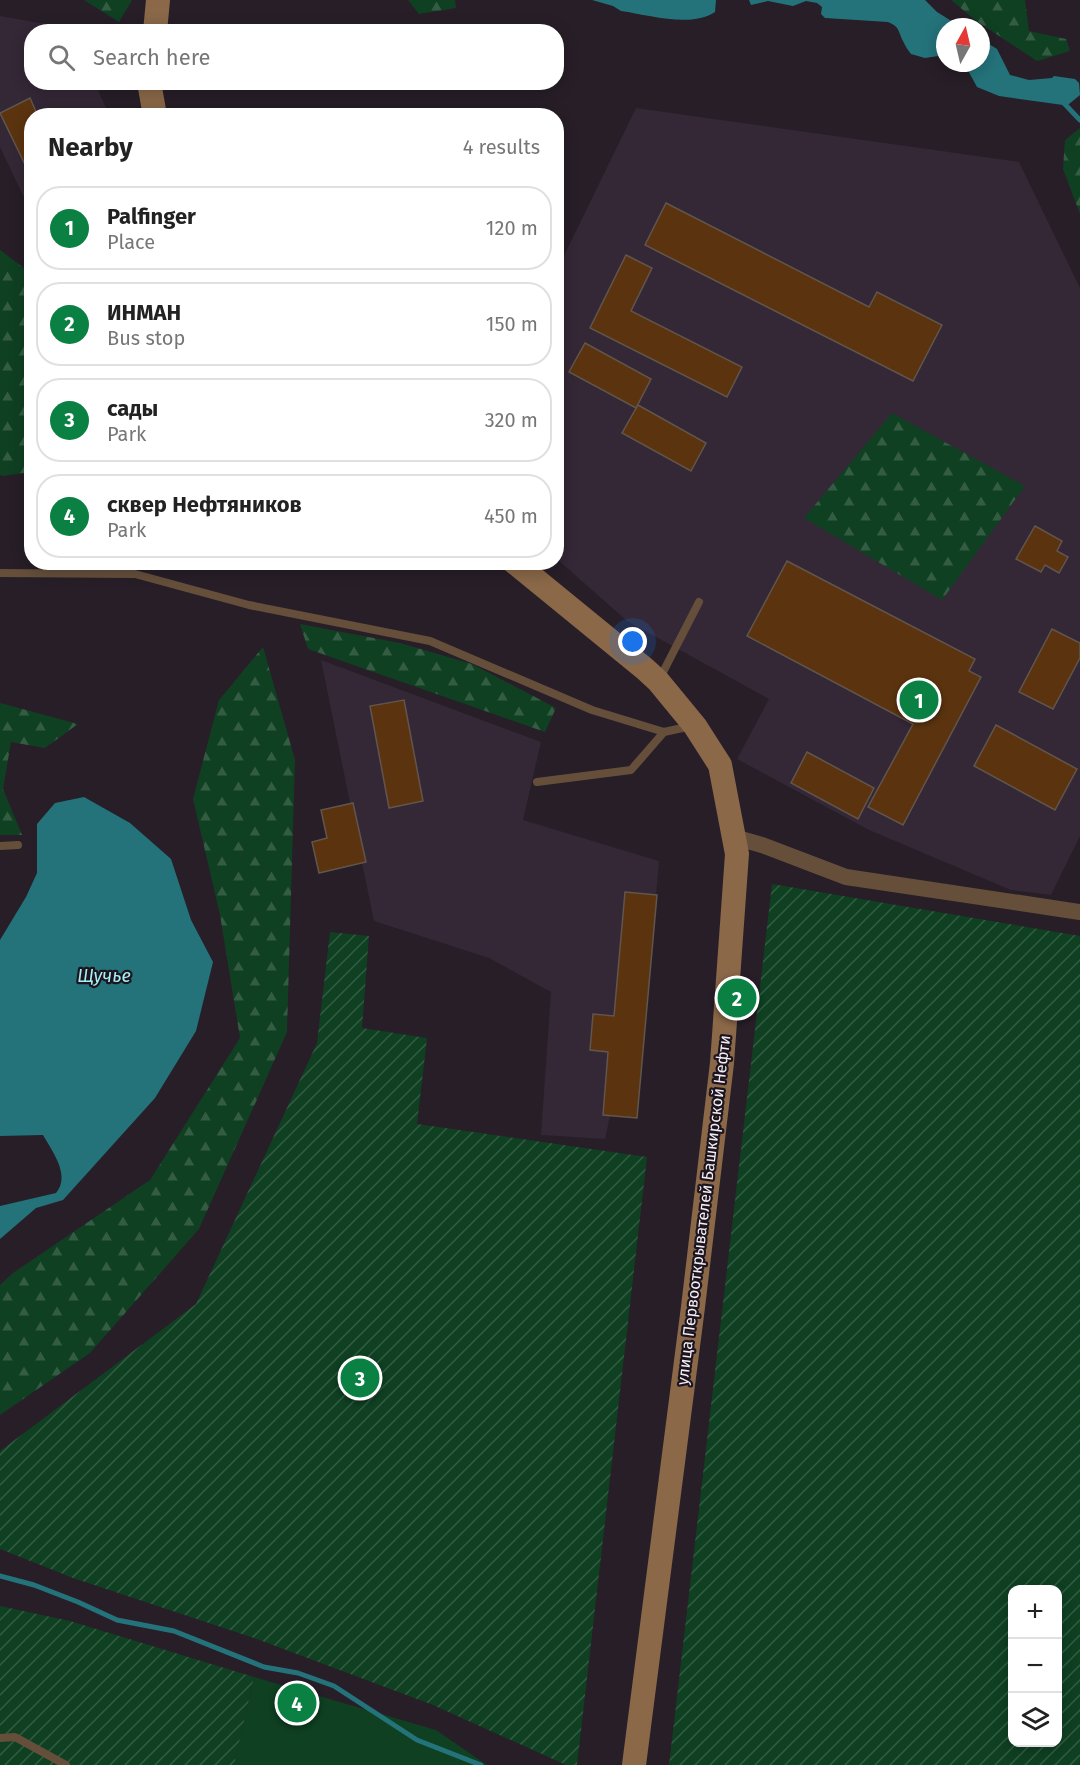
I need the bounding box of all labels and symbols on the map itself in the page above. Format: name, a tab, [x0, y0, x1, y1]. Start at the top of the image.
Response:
north arrow	[936, 18, 990, 72]
your location	[618, 627, 647, 656]
pin: 1	[900, 678, 938, 722]
water label: Щучье	[77, 965, 131, 987]
pin: 2	[718, 976, 756, 1020]
street label: улица Первооткрывателей Башкирской Нефти	[673, 1034, 734, 1386]
pin: 3	[340, 1356, 380, 1400]
pin: 4	[278, 1680, 316, 1726]

